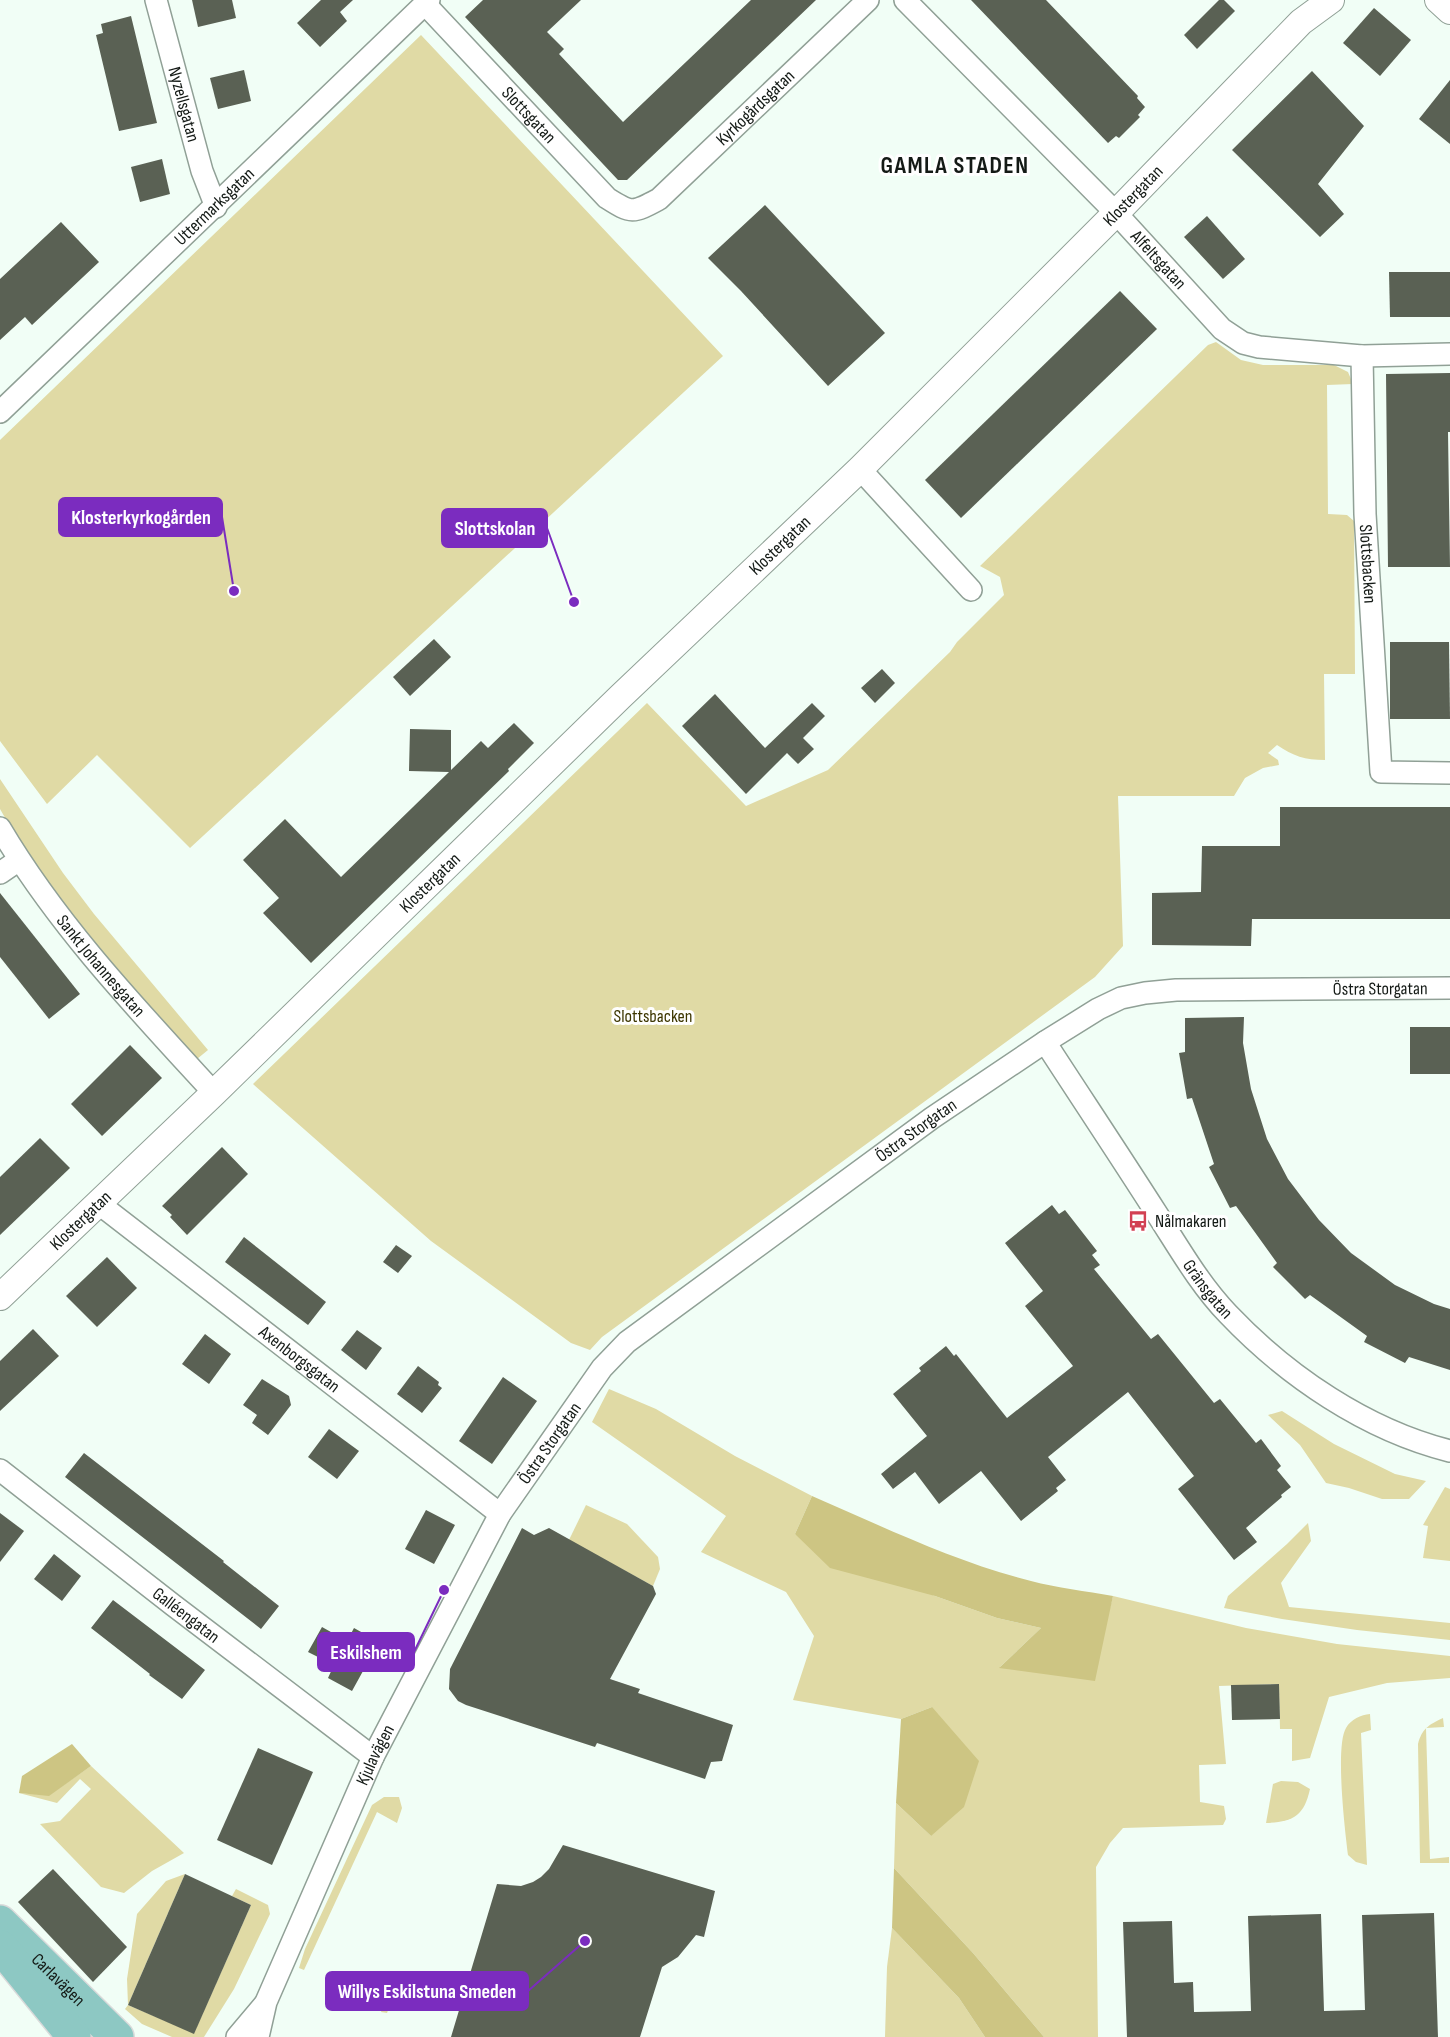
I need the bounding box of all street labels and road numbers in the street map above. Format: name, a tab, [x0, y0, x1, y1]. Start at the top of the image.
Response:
street label: Nyzellsgatan	[164, 65, 204, 144]
street label: Kyrkogårdsgatan	[712, 65, 799, 150]
street label: Slottsgatan	[497, 82, 561, 147]
street label: Klostergatan	[1098, 161, 1167, 231]
street label: Uttermarksgatan	[170, 163, 259, 249]
street label: Alfeltsgatan	[1126, 225, 1191, 293]
street label: Klostergatan	[745, 511, 815, 579]
street label: Slottsbacken	[1355, 524, 1381, 604]
street label: Klostergatan	[395, 848, 465, 917]
street label: Sankt Johannesgatan	[52, 911, 150, 1021]
street label: Östra Storgatan	[1333, 978, 1428, 999]
street label: Östra Storgatan	[871, 1094, 961, 1166]
street label: Klostergatan	[45, 1186, 115, 1254]
street label: Gränsgatan	[1179, 1256, 1237, 1323]
street label: Axenborgsgatan	[254, 1321, 344, 1397]
street label: Östra Storgatan	[514, 1398, 585, 1488]
street label: Galléengatan	[149, 1583, 224, 1647]
street label: Kjulavägen	[351, 1721, 399, 1788]
street label: Carlavägen	[27, 1949, 90, 2010]

